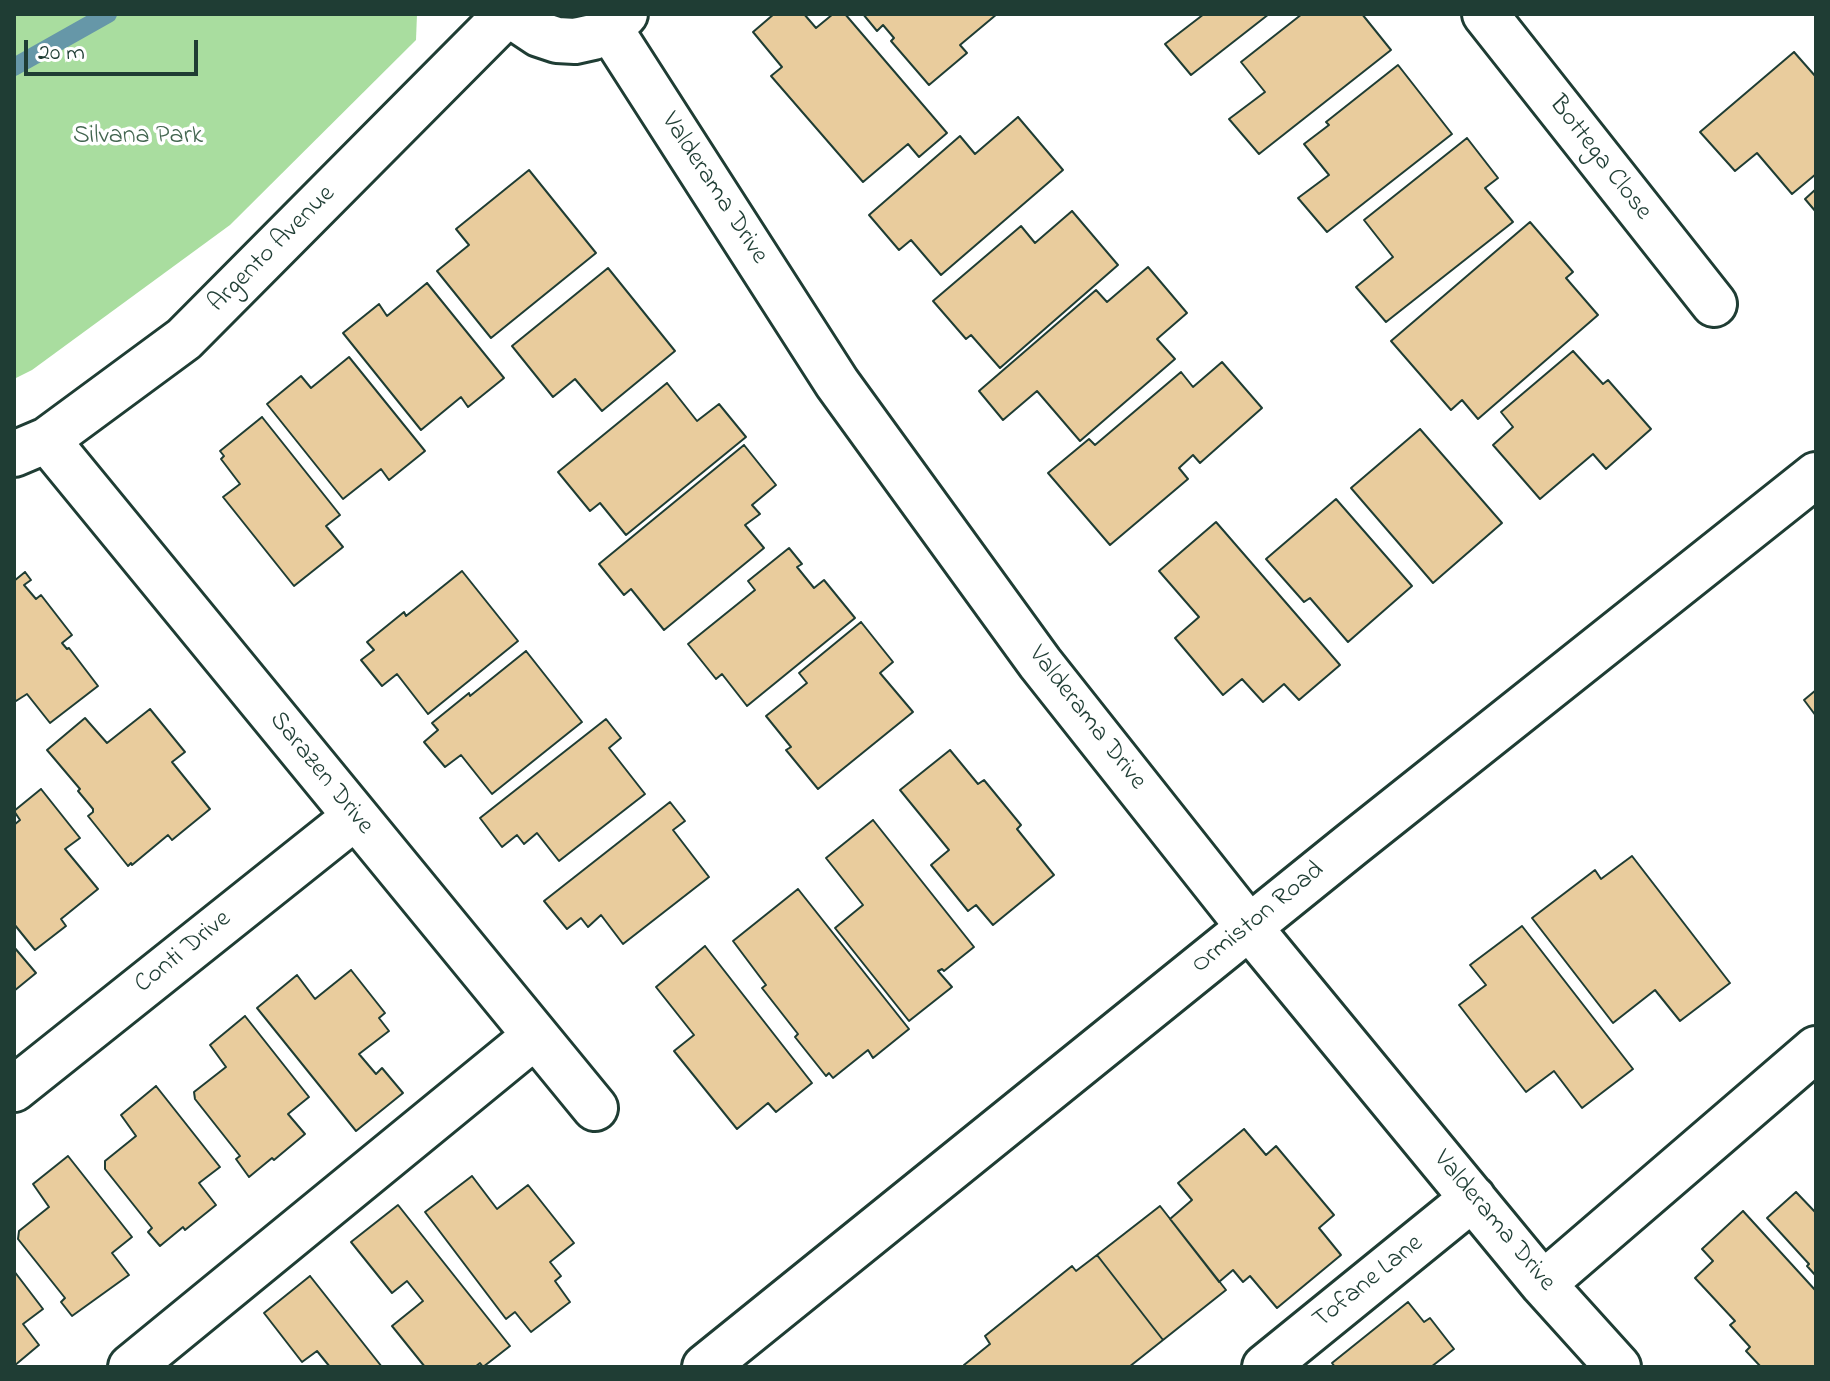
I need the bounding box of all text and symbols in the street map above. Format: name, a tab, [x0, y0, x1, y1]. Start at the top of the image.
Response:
scale bar	[28, 24, 202, 74]
text: 20 m	[38, 36, 85, 71]
street label: Bottega Close	[1541, 91, 1657, 227]
street label: Valderama Drive	[653, 108, 773, 270]
park label: Silvana Park	[73, 122, 203, 154]
street label: Argento Avenue	[203, 180, 343, 320]
street label: Valderama Drive	[1020, 641, 1152, 797]
street label: Sarazen Drive	[261, 706, 379, 842]
street label: Ormiston Road	[1186, 856, 1332, 982]
street label: Conti Drive	[130, 905, 238, 1001]
street label: Valderama Drive	[1425, 1145, 1561, 1299]
street label: Tofane Lane	[1308, 1229, 1430, 1337]

